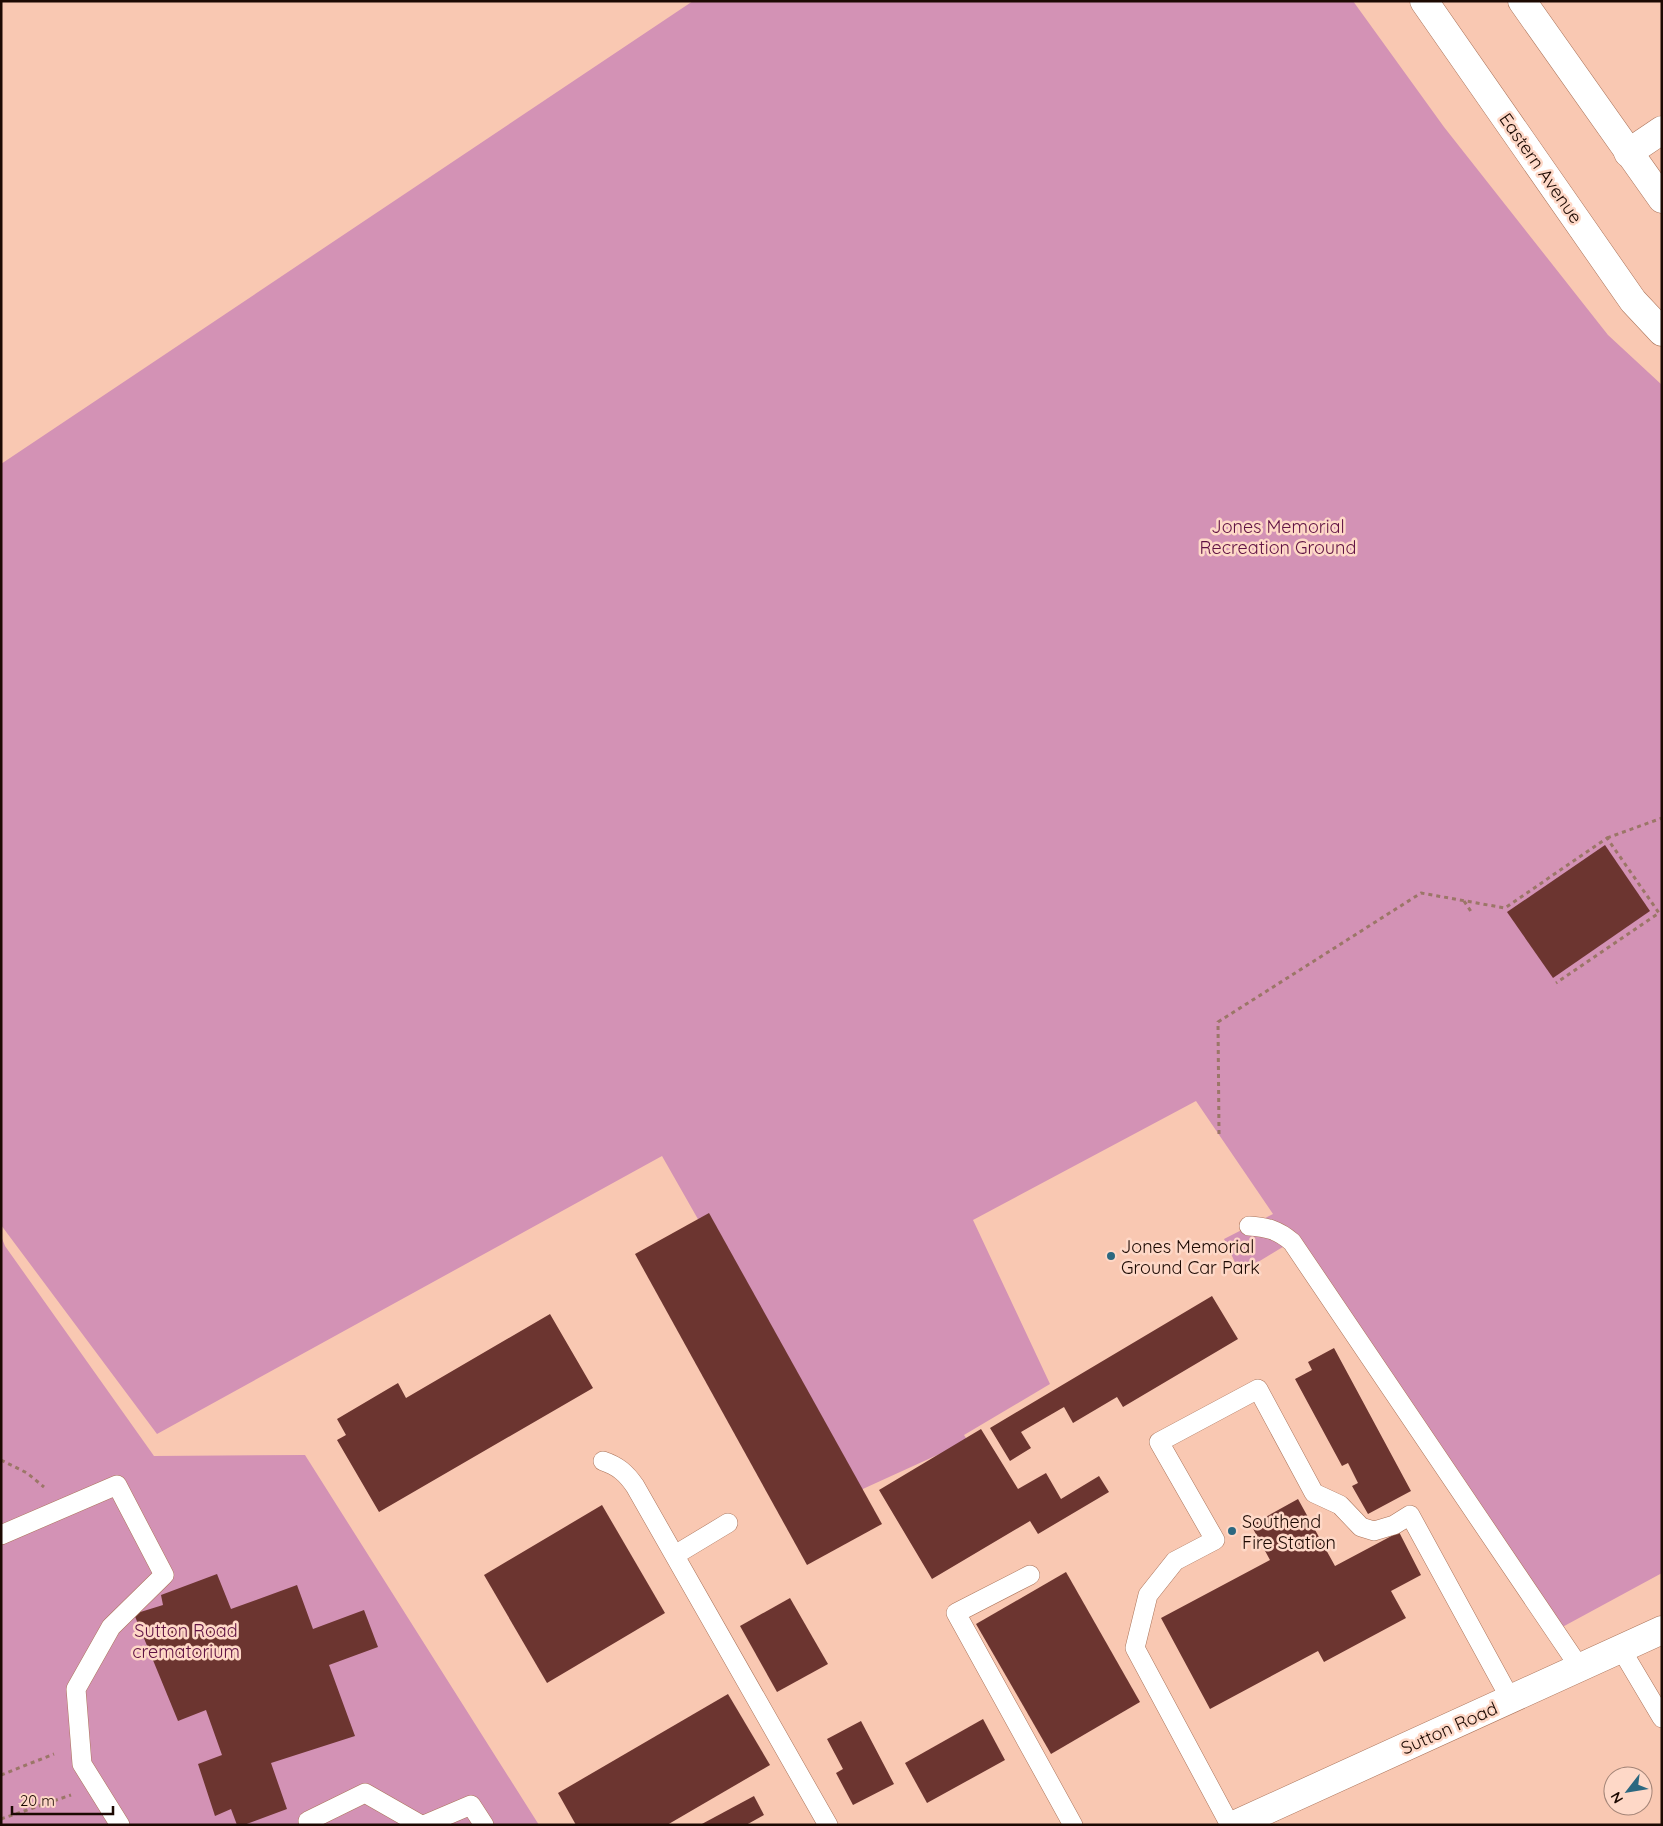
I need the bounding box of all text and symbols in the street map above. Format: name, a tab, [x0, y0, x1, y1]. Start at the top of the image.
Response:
street label: Eastern Avenue	[1494, 108, 1588, 228]
park label: Jones Memorial Recreation Ground	[1200, 515, 1356, 559]
place label: Jones Memorial Ground Car Park	[1121, 1235, 1260, 1279]
marker: Jones Memorial Ground Car Park	[1105, 1250, 1117, 1262]
place label: Southend Fire Station	[1242, 1510, 1336, 1554]
marker: Southend Fire Station	[1226, 1525, 1238, 1537]
park label: Sutton Road crematorium	[132, 1619, 240, 1663]
street label: Sutton Road	[1397, 1696, 1501, 1760]
north arrow	[1603, 1766, 1653, 1816]
scale bar	[12, 1784, 114, 1816]
text: N	[1606, 1789, 1627, 1807]
text: 20 m	[20, 1791, 55, 1810]

